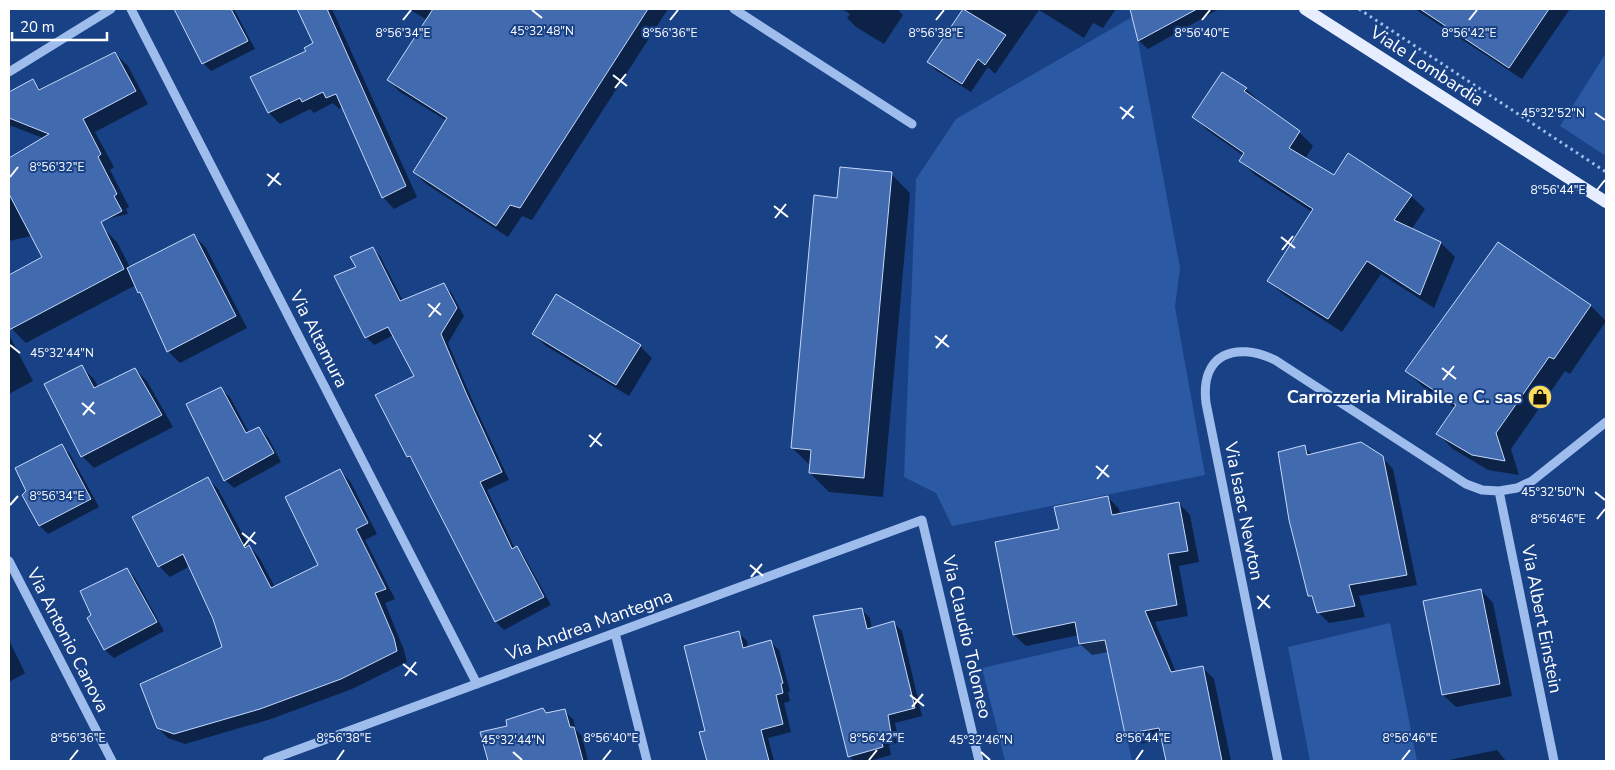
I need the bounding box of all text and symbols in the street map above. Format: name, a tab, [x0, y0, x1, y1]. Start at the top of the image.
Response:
scale bar	[12, 10, 108, 42]
text: 20 m	[20, 17, 55, 37]
street label: Viale Lombardia	[1365, 20, 1489, 112]
text: 45°32'48"N	[510, 23, 574, 39]
text: 8°56'34"E	[376, 25, 430, 41]
text: 8°56'36"E	[643, 25, 697, 41]
text: 8°56'38"E	[909, 25, 963, 41]
text: 8°56'40"E	[1175, 25, 1229, 41]
text: 8°56'42"E	[1442, 25, 1496, 41]
text: 45°32'52"N	[1521, 105, 1585, 121]
text: 8°56'32"E	[30, 159, 84, 175]
text: 8°56'44"E	[1531, 182, 1585, 198]
street label: Via Altamura	[284, 285, 354, 392]
text: 45°32'44"N	[30, 345, 94, 361]
shop icon: Carrozzeria Mirabile e C. sas	[1527, 384, 1553, 410]
place label: Carrozzeria Mirabile e C. sas	[1287, 385, 1522, 409]
street label: Via Isaac Newton	[1219, 439, 1269, 582]
text: 45°32'50"N	[1521, 484, 1585, 500]
text: 8°56'34"E	[30, 488, 84, 504]
text: 8°56'46"E	[1531, 511, 1585, 527]
street label: Via Albert Einstein	[1516, 542, 1568, 695]
street label: Via Claudio Tolomeo	[936, 552, 997, 721]
street label: Via Antonio Canova	[21, 563, 115, 716]
street label: Via Andrea Mantegna	[501, 584, 676, 667]
text: 8°56'36"E	[51, 730, 105, 746]
text: 8°56'38"E	[317, 730, 371, 746]
text: 8°56'40"E	[584, 730, 638, 746]
text: 8°56'42"E	[850, 730, 904, 746]
text: 8°56'44"E	[1116, 730, 1170, 746]
text: 8°56'46"E	[1383, 730, 1437, 746]
text: 45°32'44"N	[481, 732, 545, 748]
text: 45°32'46"N	[949, 732, 1013, 748]

